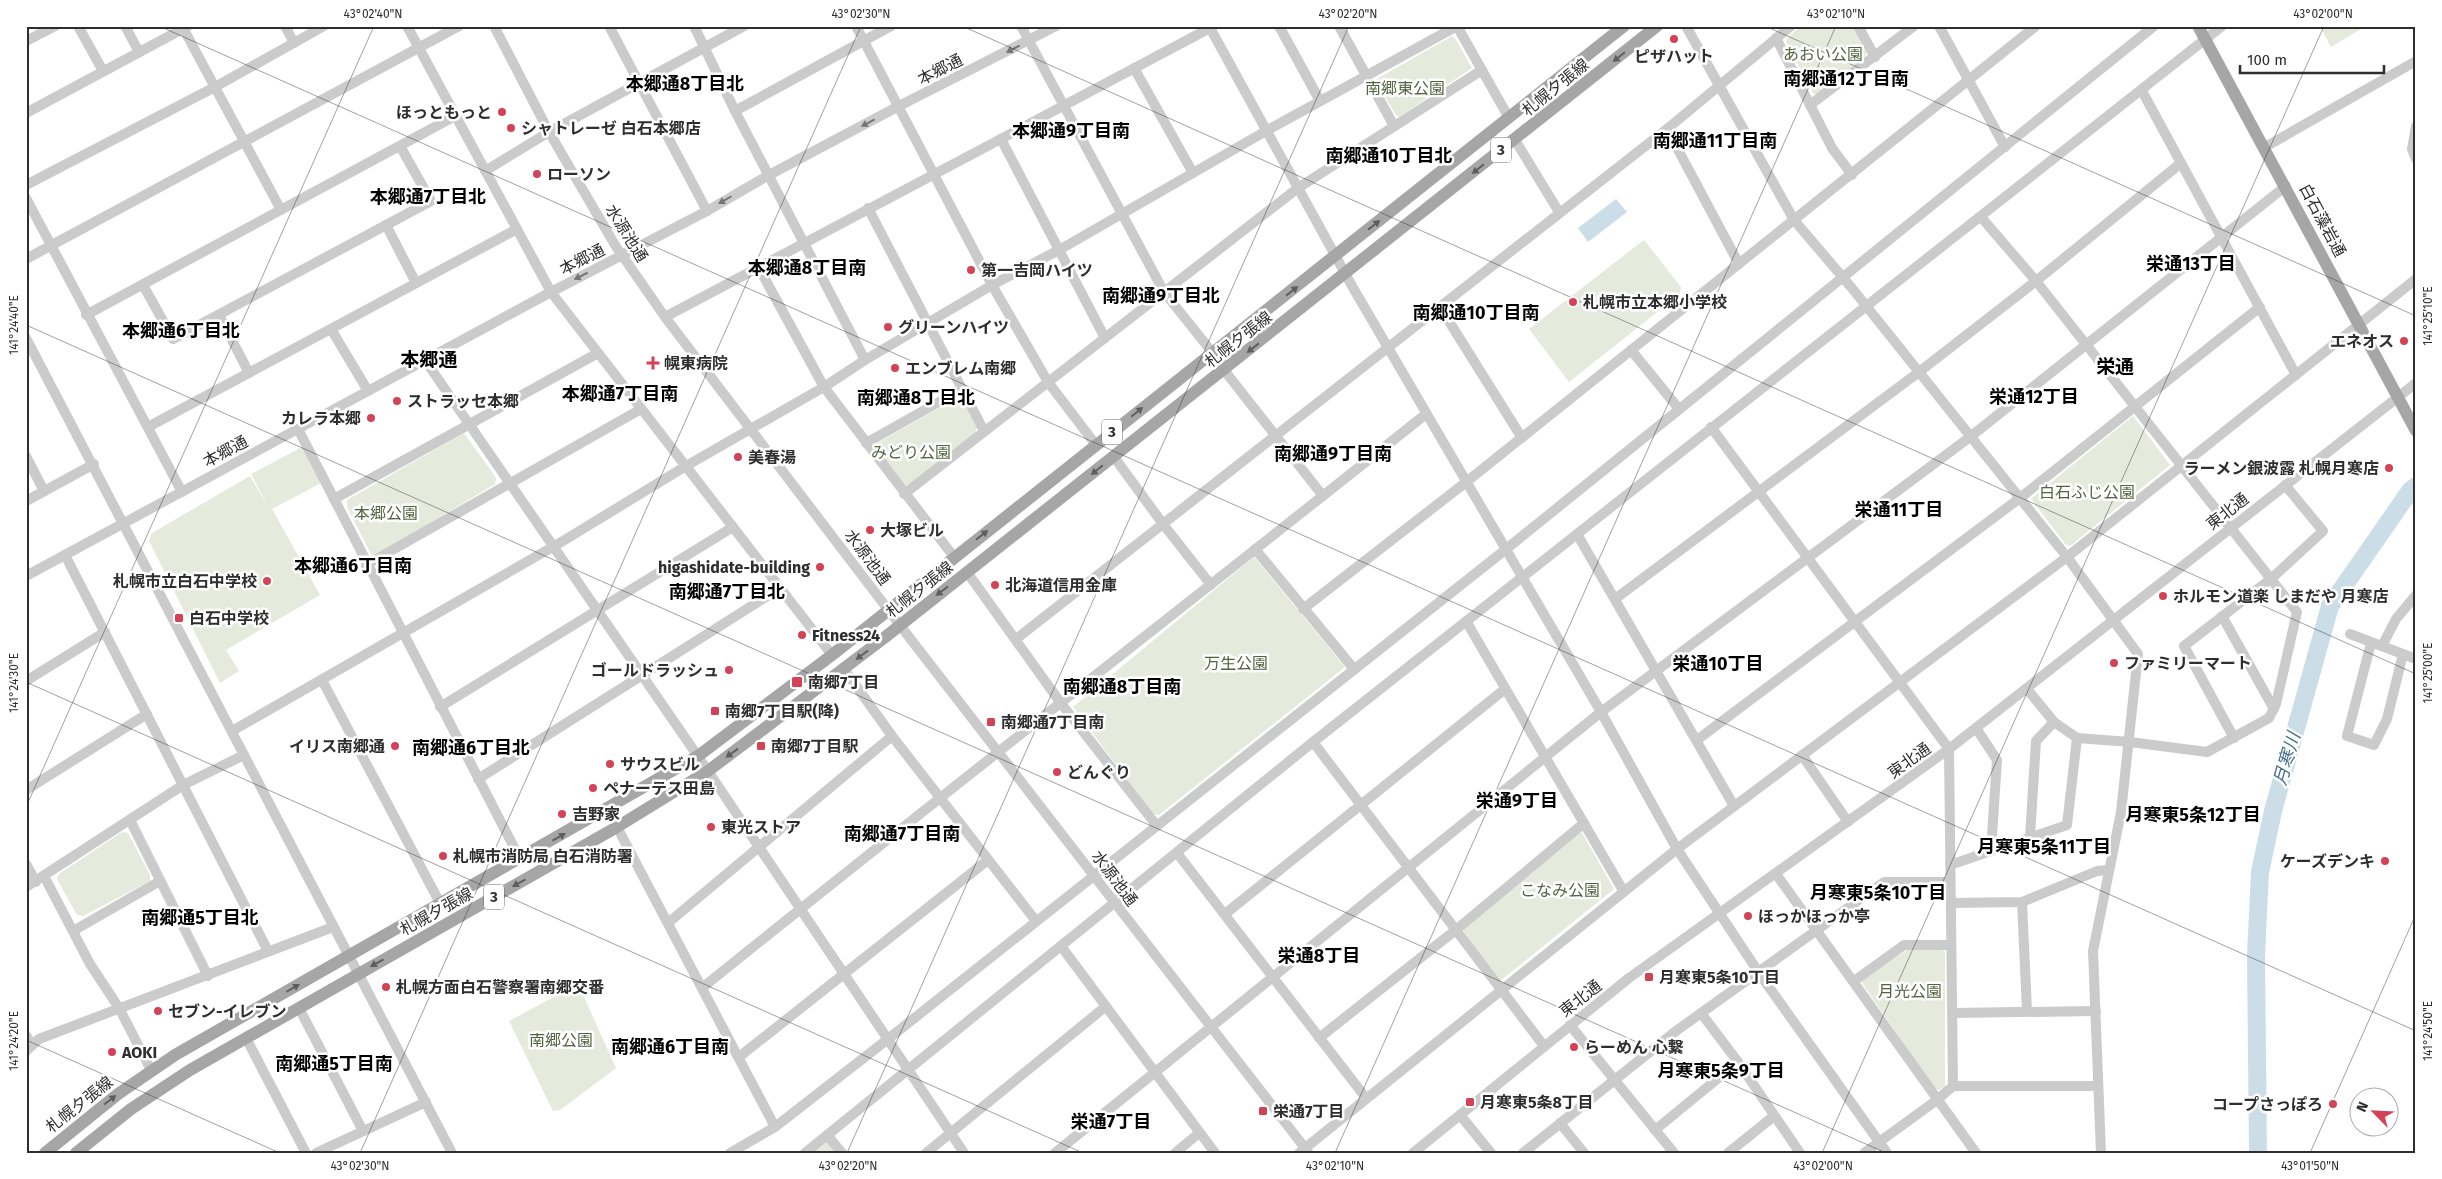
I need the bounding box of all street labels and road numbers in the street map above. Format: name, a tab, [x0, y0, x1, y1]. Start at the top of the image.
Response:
street label: 本郷通	[915, 50, 966, 89]
street label: 札幌夕張線	[1518, 55, 1592, 120]
road number: 3	[1491, 138, 1511, 162]
street label: 白石藻岩通	[2295, 180, 2350, 260]
street label: 水源池通	[602, 201, 652, 265]
street label: 本郷通	[557, 240, 608, 279]
street label: 札幌夕張線	[1201, 307, 1276, 372]
road number: 3	[1102, 420, 1122, 444]
street label: 本郷通	[200, 432, 251, 471]
street label: 東北通	[2203, 489, 2252, 534]
street label: 水源池通	[841, 526, 894, 589]
street label: 札幌夕張線	[882, 557, 957, 622]
street label: 東北通	[1884, 739, 1934, 782]
street label: 水源池通	[1088, 847, 1141, 910]
street label: 札幌夕張線	[397, 884, 476, 939]
road number: 3	[484, 884, 504, 910]
street label: 東北通	[1556, 976, 1605, 1021]
street label: 札幌夕張線	[42, 1072, 117, 1137]

